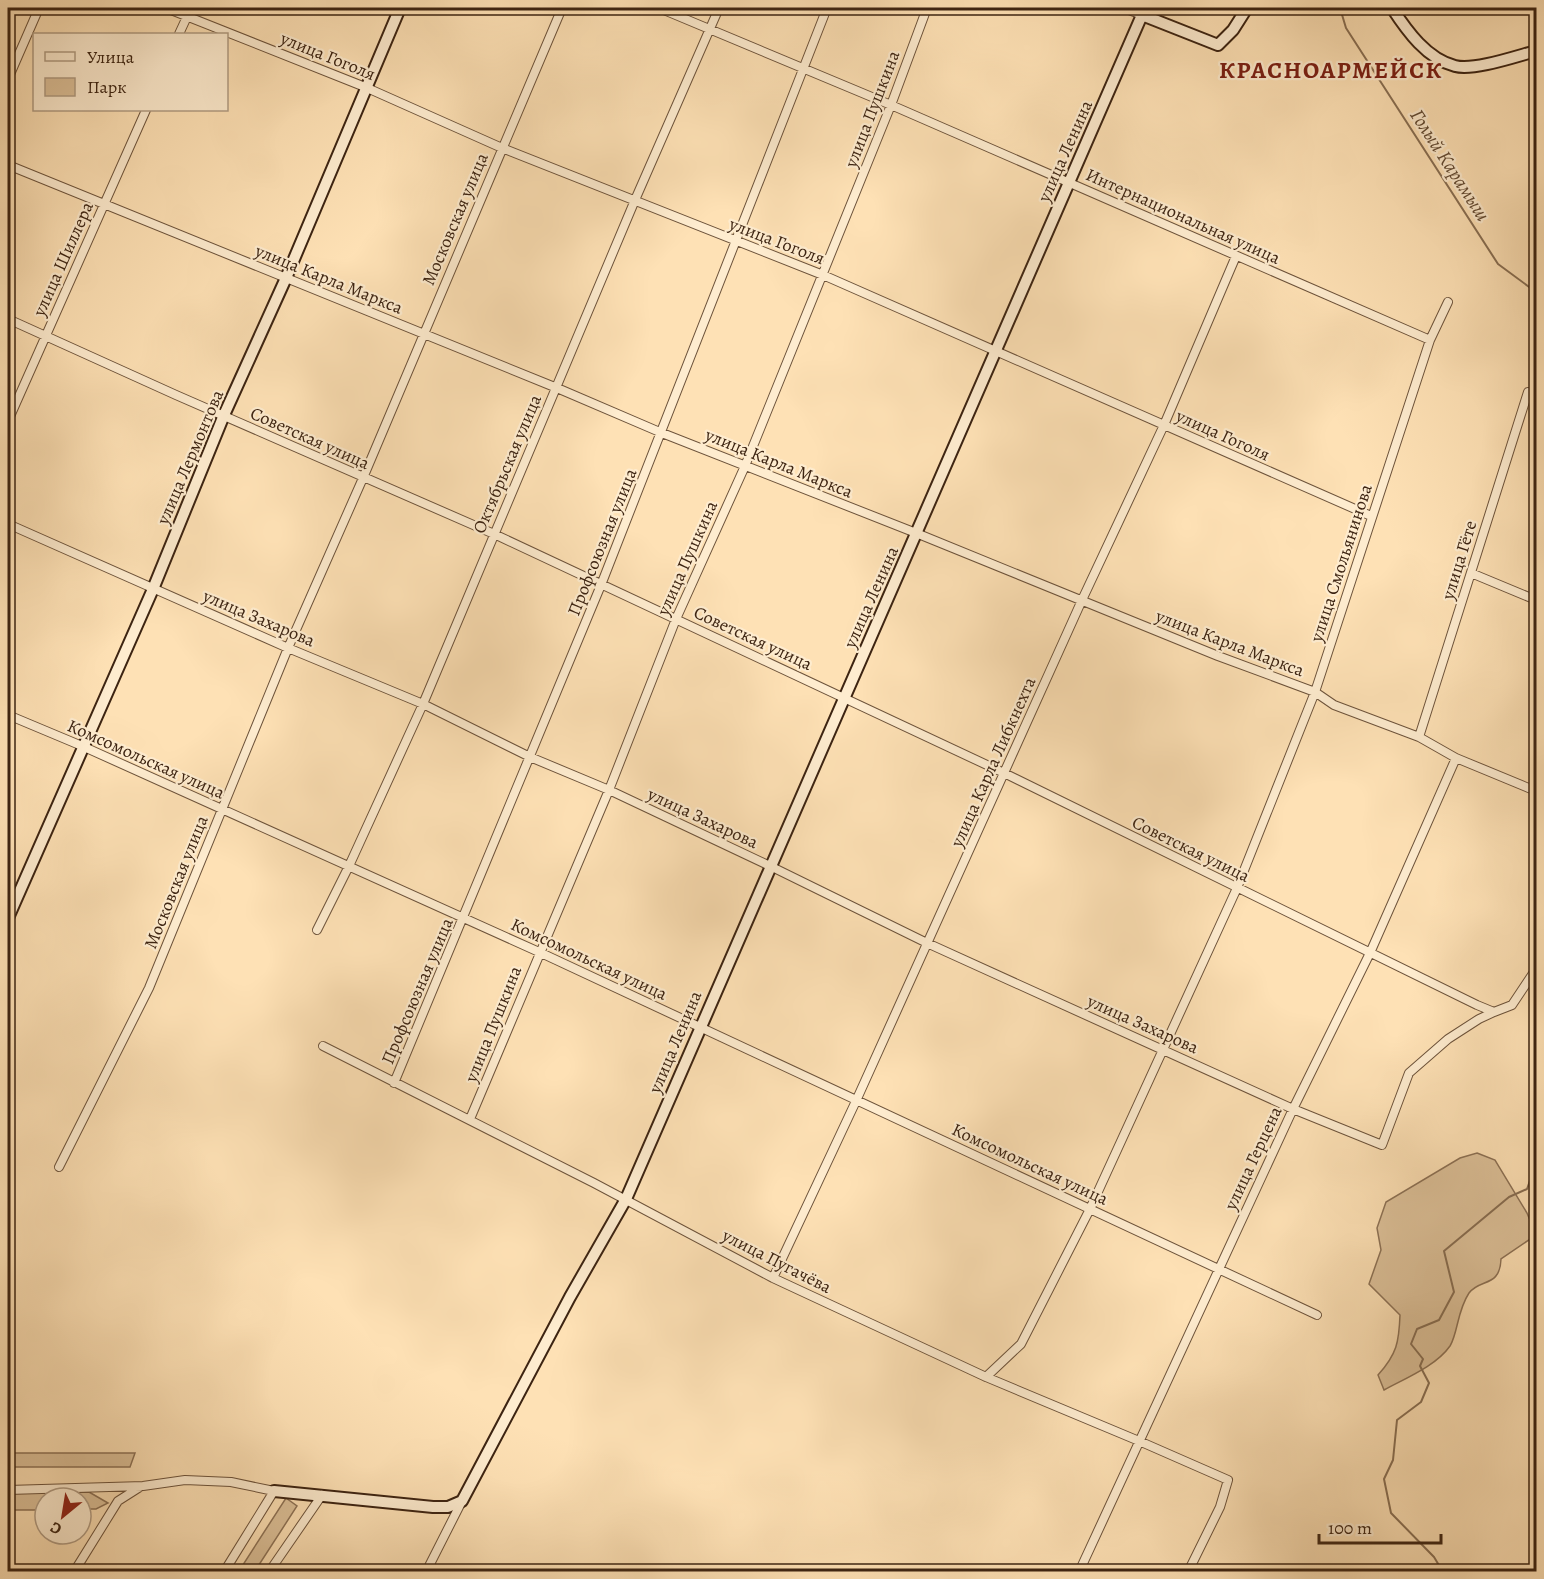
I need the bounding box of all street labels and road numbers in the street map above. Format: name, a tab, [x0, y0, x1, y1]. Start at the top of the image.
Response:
street label: улица Гоголя	[276, 26, 379, 86]
street label: улица Пушкина	[838, 46, 906, 172]
street label: улица Ленина	[1031, 96, 1098, 207]
street label: Московская улица	[416, 148, 494, 289]
street label: Интернациональная улица	[1082, 162, 1285, 270]
street label: улица Шиллера	[27, 197, 99, 321]
street label: улица Гоголя	[725, 211, 828, 270]
street label: улица Карла Маркса	[251, 238, 407, 320]
street label: улица Лермонтова	[150, 385, 229, 529]
street label: Октябрьская улица	[467, 390, 547, 537]
street label: Советская улица	[247, 401, 374, 475]
street label: улица Гоголя	[1171, 403, 1274, 466]
street label: улица Карла Маркса	[701, 422, 857, 504]
street label: Профсоюзная улица	[561, 464, 643, 619]
street label: улица Смольянинова	[1304, 480, 1378, 646]
street label: улица Пушкина	[651, 496, 723, 620]
street label: улица Гёте	[1435, 517, 1482, 603]
street label: улица Ленина	[837, 542, 904, 653]
street label: улица Захарова	[198, 583, 319, 653]
street label: Советская улица	[690, 600, 817, 676]
street label: улица Карла Маркса	[1151, 603, 1308, 683]
street label: улица Карла Либкнехта	[944, 673, 1042, 852]
street label: Комсомольская улица	[63, 713, 229, 805]
street label: улица Захарова	[643, 781, 763, 854]
street label: Советская улица	[1128, 810, 1254, 888]
street label: Московская улица	[138, 811, 214, 952]
street label: Комсомольская улица	[507, 912, 672, 1006]
street label: Профсоюзная улица	[375, 913, 459, 1068]
street label: улица Пушкина	[458, 962, 527, 1087]
street label: улица Ленина	[642, 987, 708, 1098]
street label: улица Захарова	[1083, 988, 1203, 1060]
street label: улица Герцена	[1218, 1102, 1288, 1215]
street label: Комсомольская улица	[948, 1117, 1113, 1211]
street label: улица Пугачёва	[717, 1223, 836, 1299]

